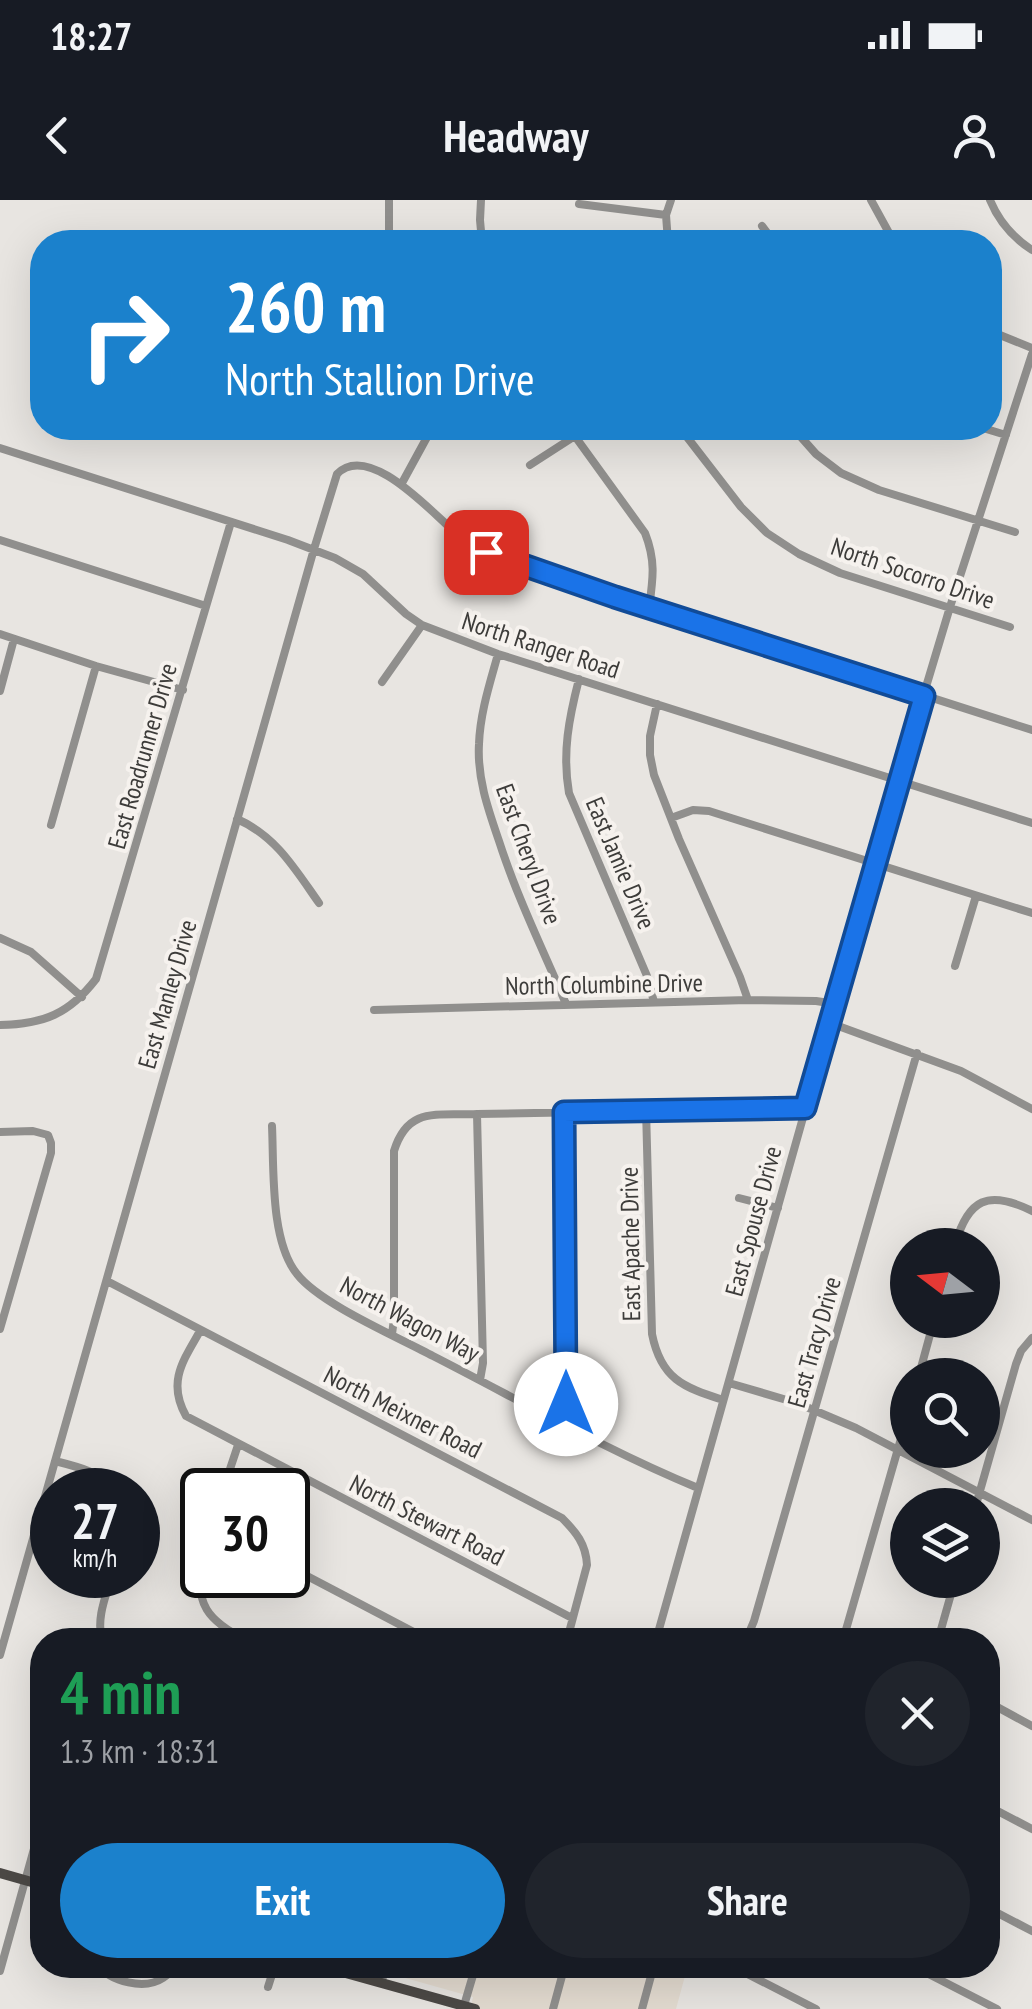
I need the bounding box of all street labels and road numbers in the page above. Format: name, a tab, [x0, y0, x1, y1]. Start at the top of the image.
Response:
street label: North Socorro Drive	[827, 530, 999, 616]
street label: North Ranger Road	[458, 604, 624, 686]
street label: East Roadrunner Drive	[100, 660, 184, 852]
street label: East Cheryl Drive	[489, 779, 569, 929]
street label: East Jamie Drive	[579, 792, 663, 934]
street label: East Manley Drive	[130, 916, 204, 1072]
street label: North Columbine Drive	[505, 966, 703, 1002]
street label: East Spouse Drive	[718, 1142, 788, 1300]
street label: East Apache Drive	[613, 1167, 647, 1321]
street label: North Wagon Way	[335, 1269, 486, 1369]
street label: East Tracy Drive	[780, 1273, 848, 1411]
street label: North Meixner Road	[319, 1358, 487, 1466]
street label: North Stewart Road	[344, 1467, 510, 1573]

